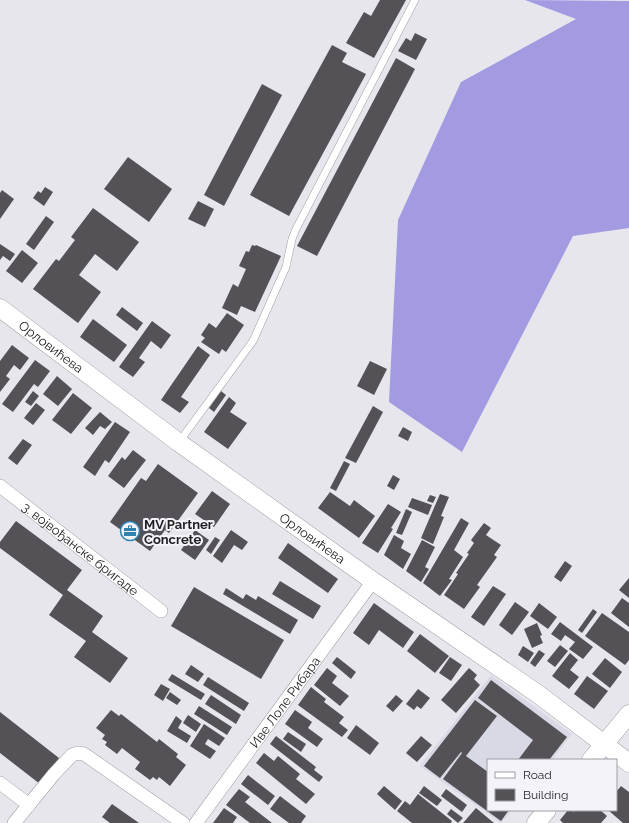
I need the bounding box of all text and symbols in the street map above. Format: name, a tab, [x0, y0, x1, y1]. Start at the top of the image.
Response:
street label: Орловићева	[16, 318, 86, 376]
street label: 3. војвођанске бригаде	[19, 499, 142, 599]
street label: Орловићева	[277, 510, 348, 567]
place label: MV Partner Concrete	[144, 517, 213, 547]
office icon: MV Partner Concrete	[119, 520, 141, 542]
street label: Иве Лоле Рибара	[247, 654, 323, 751]
legend	[487, 759, 617, 811]
text: Road	[523, 768, 552, 782]
text: Building	[523, 788, 569, 802]

